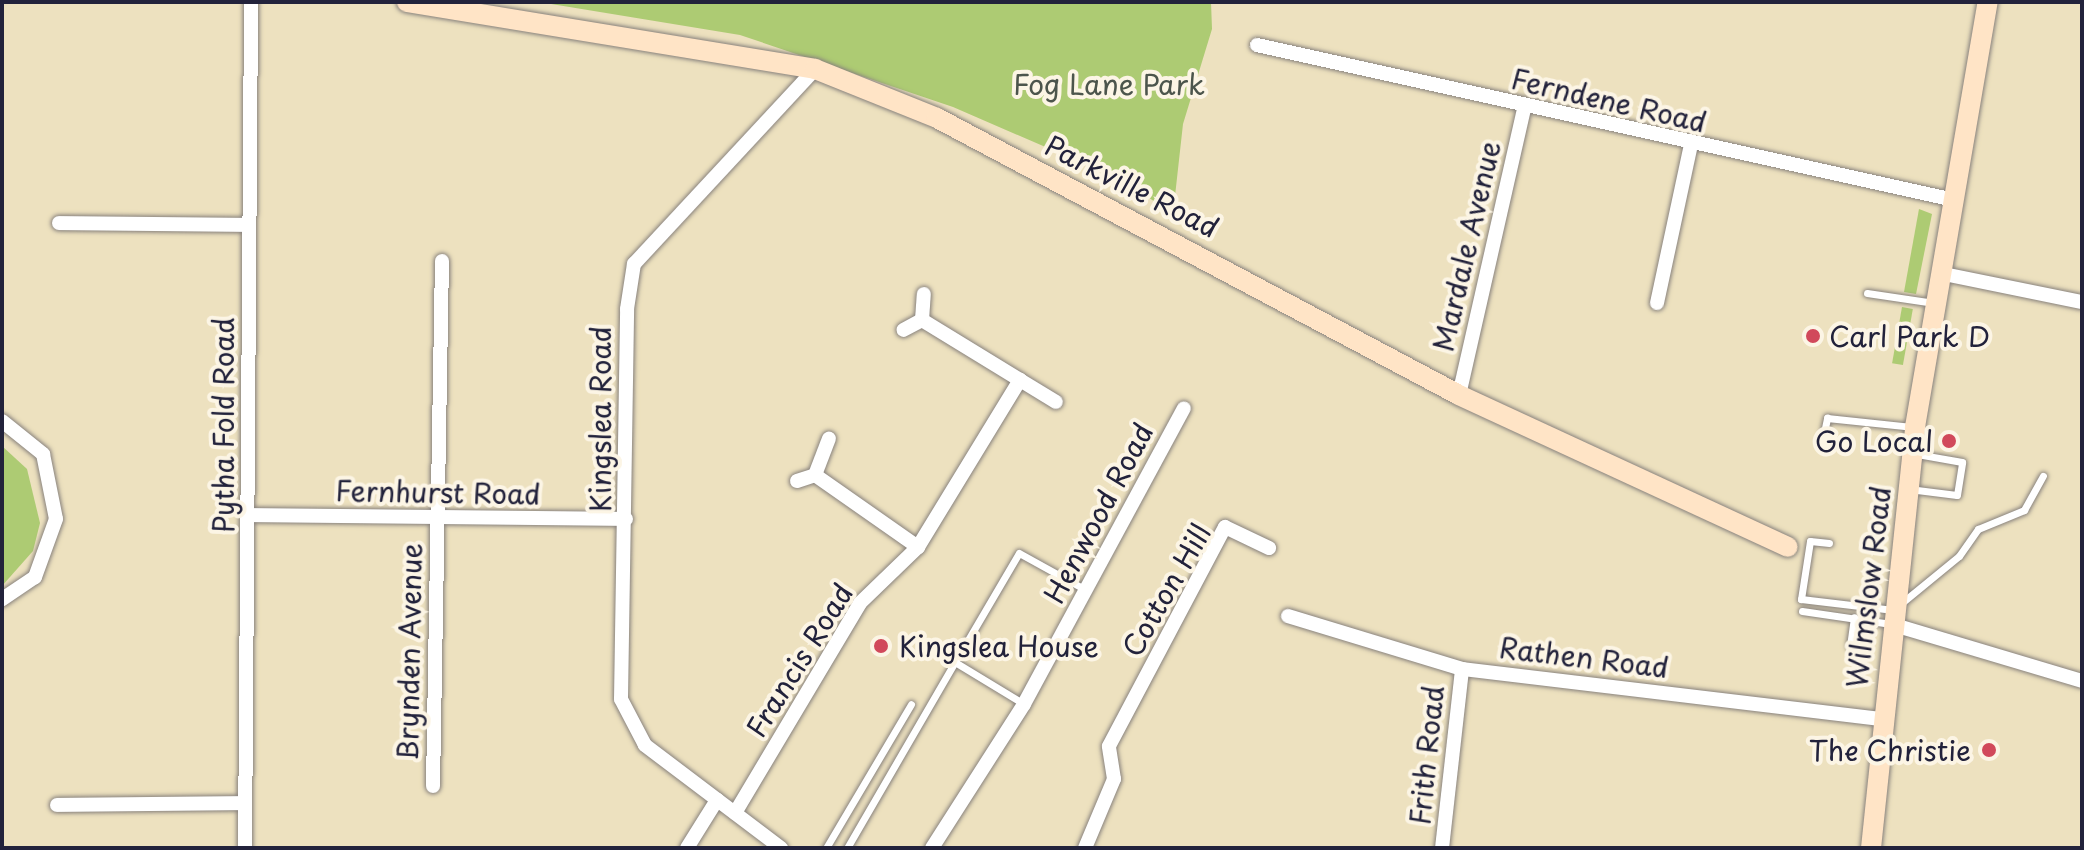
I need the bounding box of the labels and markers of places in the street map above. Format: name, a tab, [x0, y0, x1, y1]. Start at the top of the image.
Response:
place label: Carl Park D	[1829, 319, 1990, 353]
marker: Carl Park D	[1804, 327, 1822, 345]
place label: Go Local	[1814, 424, 1933, 458]
marker: Go Local	[1940, 432, 1958, 450]
place label: Kingslea House	[899, 629, 1102, 663]
marker: Kingslea House	[870, 635, 892, 657]
place label: The Christie	[1807, 733, 1971, 767]
marker: The Christie	[1978, 739, 2000, 761]

